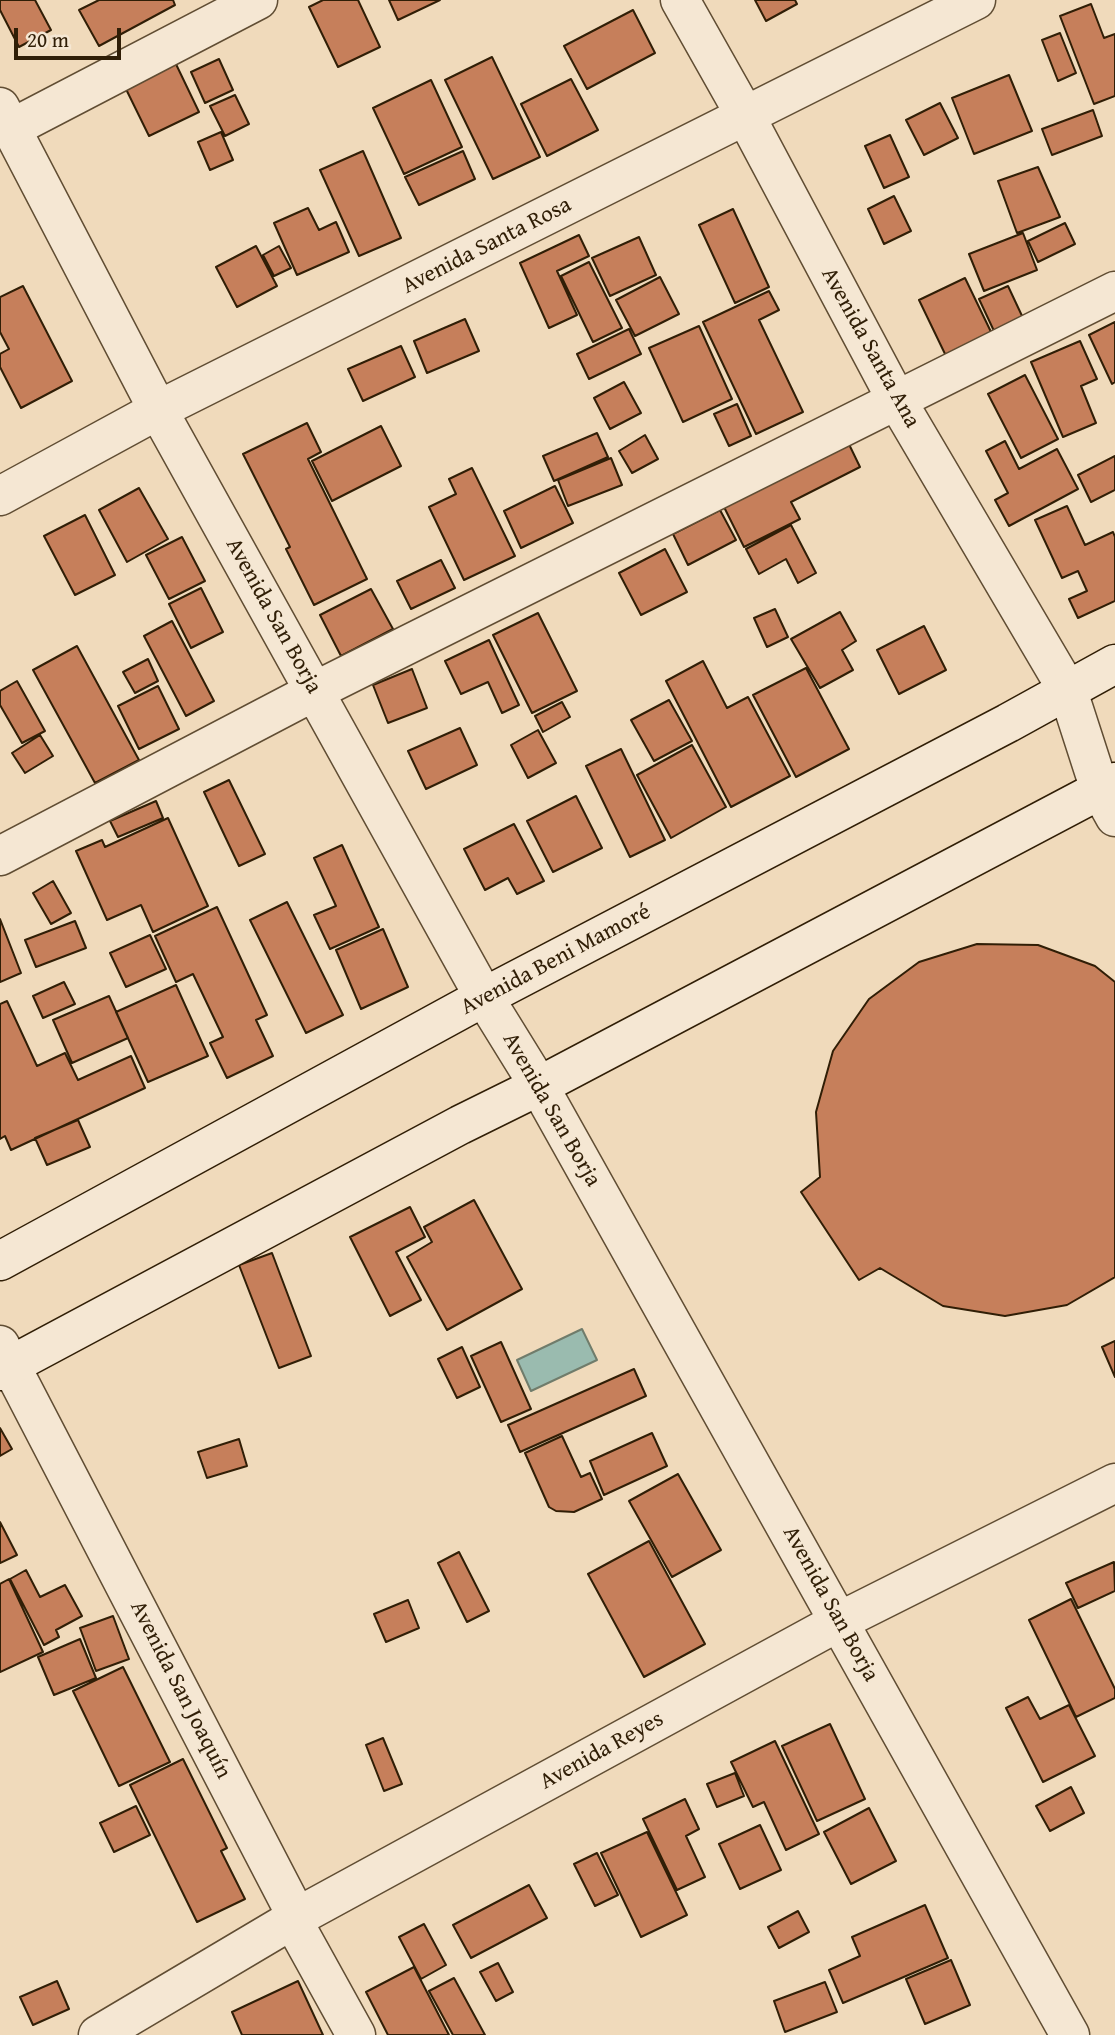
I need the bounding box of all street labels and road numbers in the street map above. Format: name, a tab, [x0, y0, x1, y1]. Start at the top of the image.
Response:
street label: Avenida Santa Rosa	[398, 191, 576, 301]
street label: Avenida Santa Ana	[815, 263, 925, 433]
street label: Avenida San Borja	[219, 533, 327, 699]
street label: Avenida Beni Mamoré	[456, 898, 656, 1022]
street label: Avenida San Borja	[496, 1028, 606, 1192]
street label: Avenida San Borja	[776, 1521, 884, 1687]
street label: Avenida San Joaquín	[123, 1596, 237, 1784]
street label: Avenida Reyes	[535, 1706, 669, 1796]

